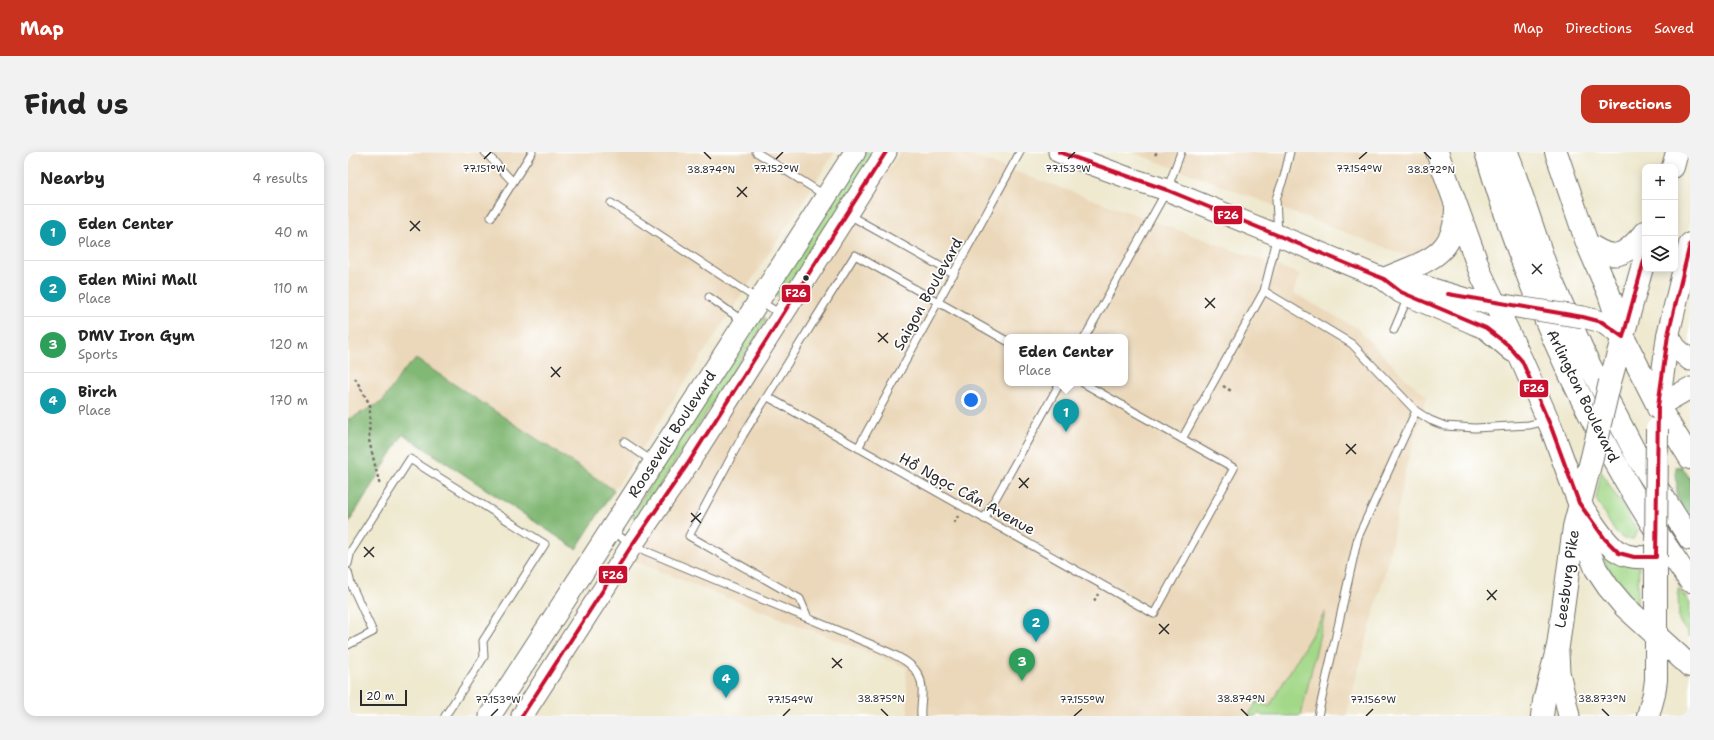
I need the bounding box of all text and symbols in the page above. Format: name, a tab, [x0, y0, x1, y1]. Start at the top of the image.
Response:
text: Map	[20, 16, 64, 41]
text: Map	[1514, 19, 1544, 37]
text: Directions	[1566, 19, 1632, 37]
text: Saved	[1654, 19, 1694, 37]
text: Find us	[24, 85, 129, 123]
button: Directions	[1581, 85, 1690, 123]
text: 77.151°W	[463, 162, 506, 175]
text: 77.152°W	[753, 162, 799, 175]
text: 77.153°W	[1045, 162, 1091, 175]
text: 77.154°W	[1336, 162, 1382, 175]
text: 38.874°N	[687, 163, 735, 176]
text: 38.872°N	[1407, 163, 1455, 176]
map controls	[1642, 164, 1678, 272]
button: +	[1642, 164, 1678, 200]
text: Nearby	[40, 167, 105, 189]
text: 4 results	[252, 170, 308, 187]
button: −	[1642, 200, 1678, 236]
line badge: F26	[1213, 205, 1243, 225]
text: F26	[1217, 208, 1239, 223]
text: Eden Center	[78, 214, 174, 234]
text: 1	[50, 224, 56, 241]
text: 40 m	[274, 224, 308, 241]
text: Place	[78, 234, 111, 251]
street label: Saigon Boulevard	[889, 234, 968, 354]
button: layers	[1642, 236, 1678, 272]
text: Eden Mini Mall	[78, 270, 197, 290]
unlabelled marker	[801, 273, 811, 283]
text: 2	[48, 280, 58, 297]
text: 110 m	[273, 280, 308, 297]
line badge: F26	[781, 284, 811, 303]
text: F26	[785, 286, 807, 301]
text: Place	[78, 290, 111, 307]
text: DMV Iron Gym	[78, 326, 195, 346]
street label: Arlington Boulevard	[1542, 326, 1624, 466]
popup	[1004, 334, 1128, 386]
text: 3	[48, 336, 58, 353]
text: 120 m	[270, 336, 308, 353]
text: Eden Center	[1018, 342, 1114, 362]
text: Sports	[78, 346, 118, 363]
text: Place	[1018, 362, 1051, 379]
street label: Roosevelt Boulevard	[623, 366, 721, 501]
line badge: F26	[1519, 379, 1549, 398]
text: F26	[1523, 381, 1545, 396]
text: Birch	[78, 382, 117, 402]
your location	[961, 390, 981, 410]
text: 4	[48, 392, 58, 409]
text: 170 m	[270, 392, 308, 409]
pin: 1	[1053, 399, 1079, 432]
text: Place	[78, 402, 111, 419]
street label: Hồ Ngọc Cẩn Avenue	[895, 448, 1039, 540]
street label: Leesburg Pike	[1550, 529, 1584, 629]
line badge: F26	[598, 565, 628, 584]
text: F26	[602, 568, 624, 583]
pin: 2	[1023, 609, 1049, 642]
pin: 3	[1009, 648, 1035, 681]
pin: 4	[713, 665, 739, 698]
scale bar	[360, 688, 407, 707]
text: 20 m	[366, 689, 394, 704]
text: 38.875°N	[857, 692, 905, 705]
text: 38.874°N	[1217, 692, 1265, 705]
text: 38.873°N	[1578, 692, 1626, 705]
text: 77.153°W	[475, 693, 521, 706]
text: 77.154°W	[767, 693, 813, 706]
text: 77.155°W	[1059, 693, 1105, 706]
text: 77.156°W	[1350, 693, 1396, 706]

